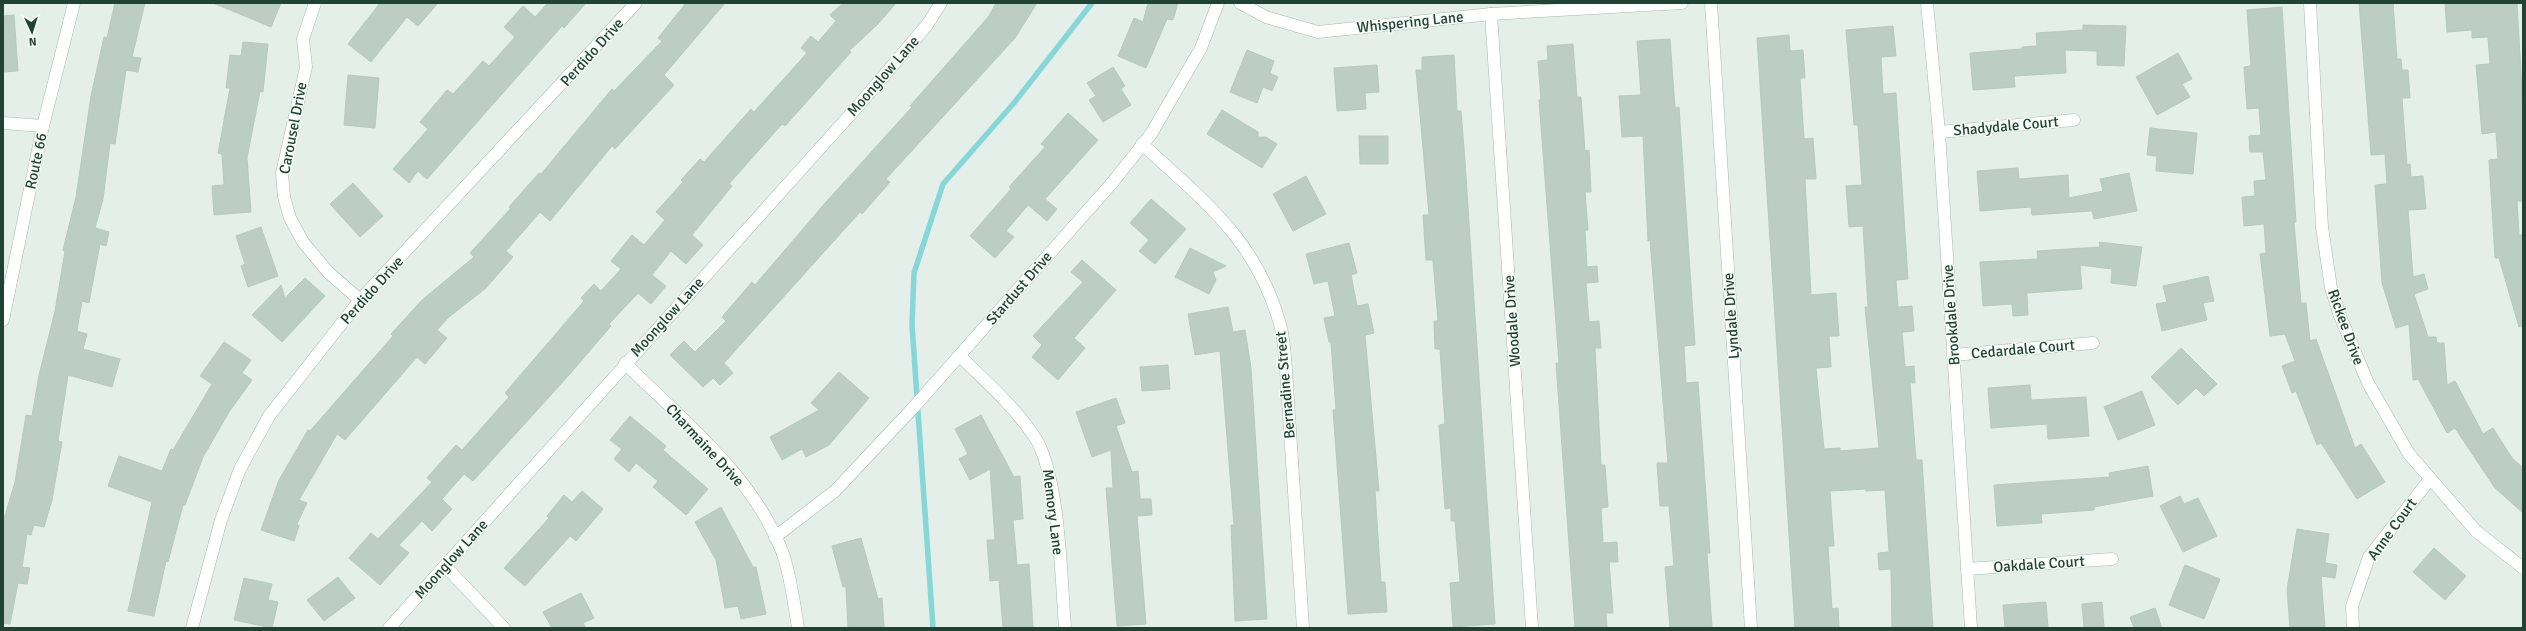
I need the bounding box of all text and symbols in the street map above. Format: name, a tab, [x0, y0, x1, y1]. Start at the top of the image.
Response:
street label: Whispering Lane	[1356, 7, 1464, 37]
north arrow	[12, 12, 52, 52]
street label: Perdido Drive	[557, 14, 627, 90]
street label: Moonglow Lane	[843, 32, 923, 120]
text: N	[28, 35, 37, 48]
street label: Carousel Drive	[275, 81, 311, 175]
street label: Shadydale Court	[1953, 112, 2059, 140]
street label: Route 66	[21, 131, 51, 191]
street label: Stardust Drive	[982, 248, 1056, 328]
street label: Perdido Drive	[337, 252, 407, 328]
street label: Brookdale Drive	[1938, 264, 1964, 366]
street label: Lyndale Drive	[1719, 272, 1743, 360]
street label: Moonglow Lane	[627, 274, 707, 360]
street label: Woodale Drive	[1500, 275, 1524, 367]
street label: Rickee Drive	[2324, 287, 2368, 367]
street label: Bernadine Street	[1271, 330, 1299, 440]
street label: Cedardale Court	[1970, 336, 2076, 362]
street label: Charmaine Drive	[662, 400, 748, 490]
street label: Memory Lane	[1039, 468, 1067, 556]
street label: Anne Court	[2363, 494, 2421, 564]
street label: Moonglow Lane	[411, 516, 491, 602]
street label: Oakdale Court	[1993, 552, 2085, 576]

